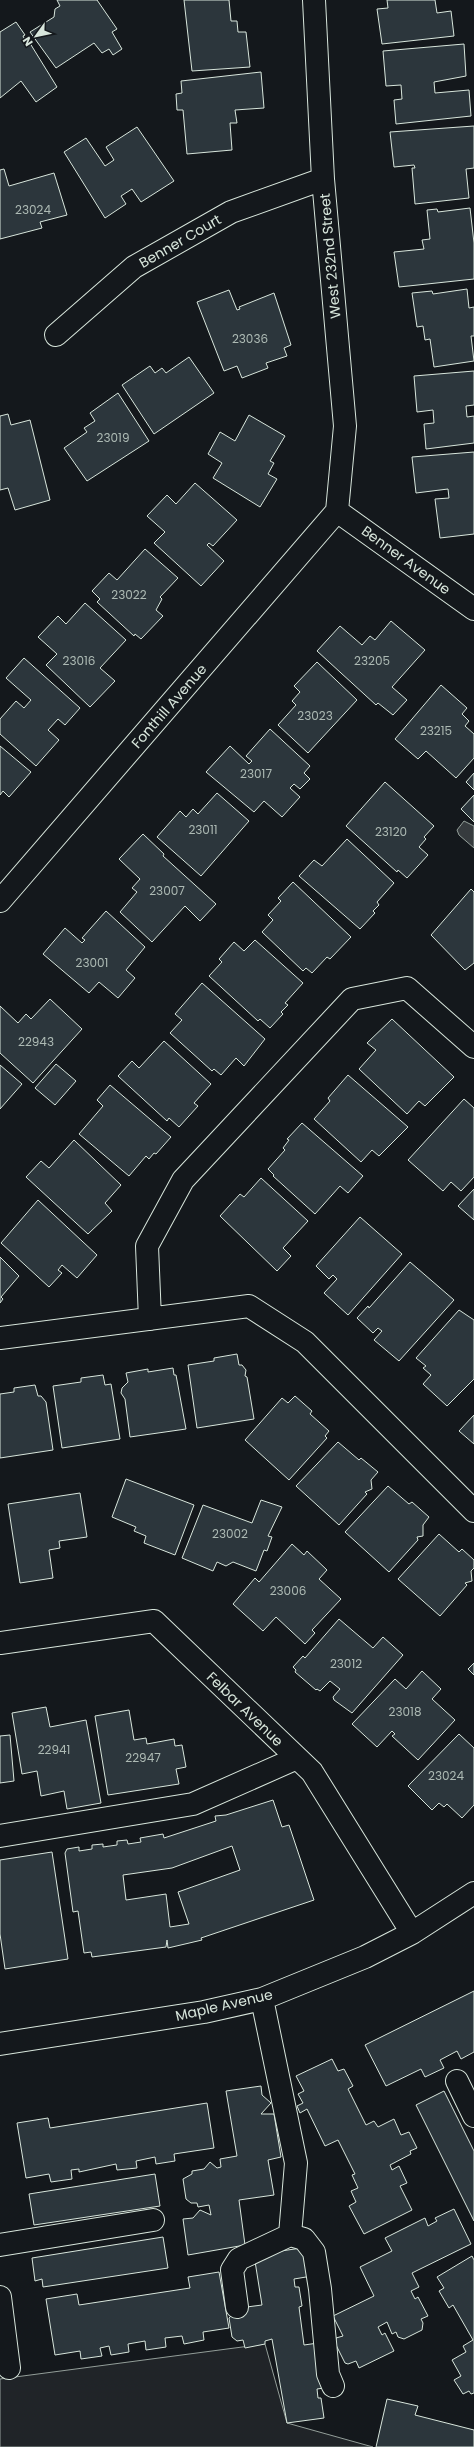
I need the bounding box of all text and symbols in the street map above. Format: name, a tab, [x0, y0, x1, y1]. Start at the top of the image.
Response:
north arrow	[16, 16, 56, 56]
text: N	[19, 34, 37, 49]
street label: West 232nd Street	[315, 192, 345, 320]
house number: 23024	[15, 201, 51, 218]
street label: Benner Court	[135, 209, 225, 273]
house number: 23036	[232, 330, 268, 347]
house number: 23019	[97, 429, 129, 446]
street label: Benner Avenue	[357, 521, 455, 599]
house number: 23022	[111, 586, 147, 603]
house number: 23016	[63, 652, 95, 669]
house number: 23205	[354, 652, 390, 669]
street label: Fonthill Avenue	[127, 659, 211, 752]
house number: 23023	[297, 707, 333, 724]
house number: 23215	[420, 722, 452, 739]
house number: 23017	[240, 765, 272, 782]
house number: 23011	[188, 821, 218, 838]
house number: 23120	[375, 823, 407, 840]
house number: 23007	[149, 882, 185, 899]
house number: 23001	[76, 954, 108, 971]
house number: 22943	[18, 1033, 54, 1050]
house number: 23002	[212, 1525, 248, 1542]
house number: 23006	[270, 1582, 306, 1599]
house number: 23012	[330, 1655, 362, 1672]
street label: Felbar Avenue	[202, 1667, 288, 1751]
house number: 23018	[389, 1703, 421, 1720]
house number: 22941	[38, 1741, 70, 1758]
house number: 22947	[125, 1749, 161, 1766]
house number: 23024	[428, 1767, 464, 1784]
street label: Maple Avenue	[173, 1984, 275, 2026]

